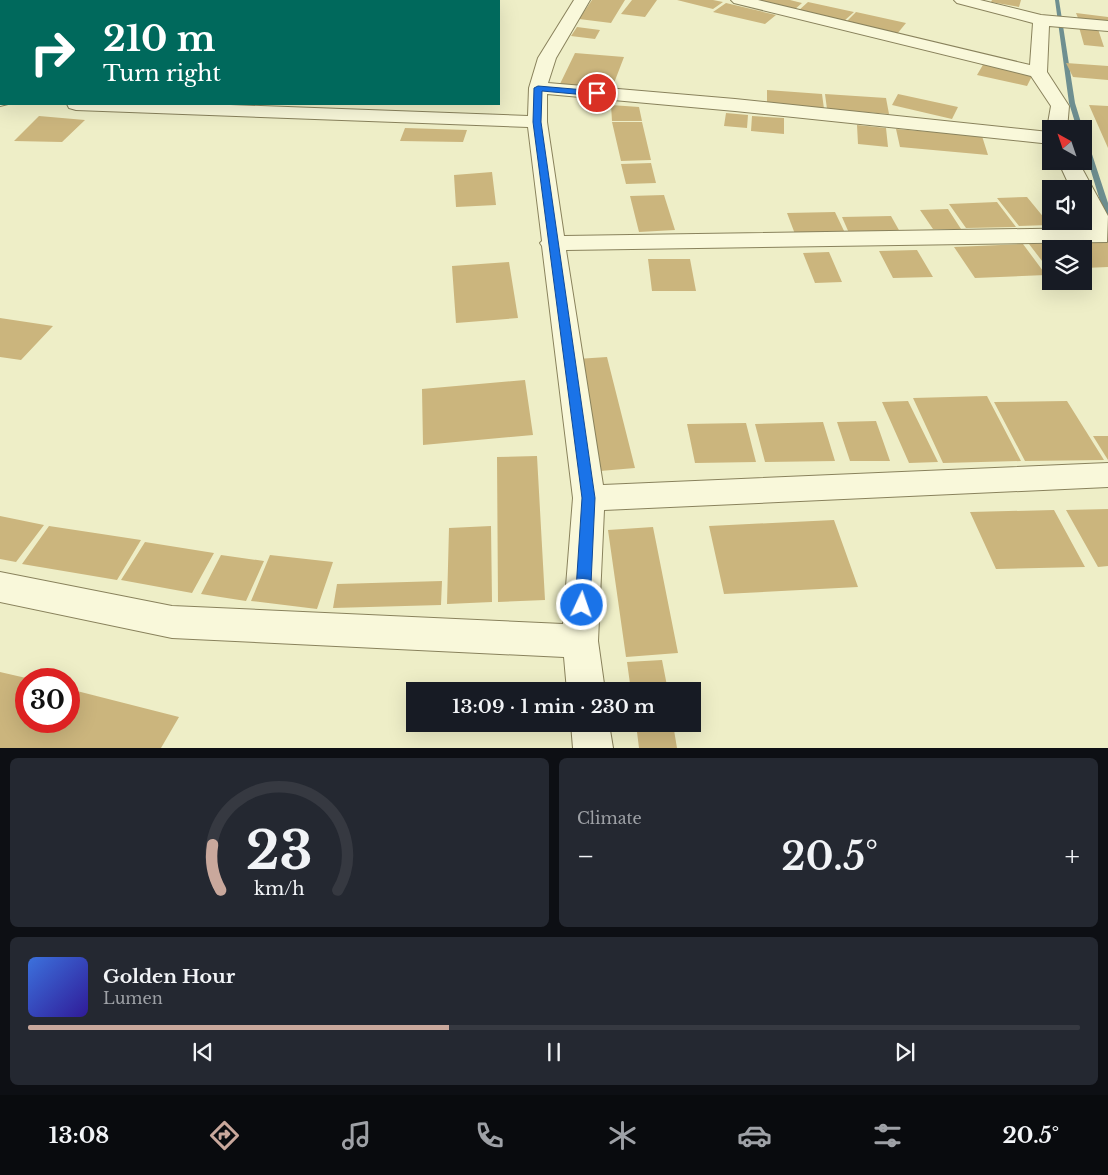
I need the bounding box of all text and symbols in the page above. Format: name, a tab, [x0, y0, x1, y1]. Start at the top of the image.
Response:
text: 210 m	[103, 17, 216, 60]
icon: right	[20, 20, 85, 85]
text: Turn right	[103, 60, 221, 87]
pin	[576, 72, 618, 114]
icon: arrive	[583, 79, 611, 107]
north arrow	[1042, 120, 1092, 170]
map controls	[1042, 120, 1092, 290]
button: sound	[1042, 180, 1092, 230]
button: layers	[1042, 240, 1092, 290]
position arrow	[555, 578, 607, 630]
speed limit sign: 30	[15, 668, 80, 733]
text: 13:09 · 1 min · 230 m	[452, 695, 655, 718]
text: Climate	[577, 808, 642, 828]
text: 23	[246, 819, 313, 883]
text: 20.5°	[781, 833, 878, 880]
text: −	[577, 839, 595, 874]
text: +	[1065, 839, 1080, 874]
text: km/h	[254, 878, 305, 900]
text: Golden Hour	[103, 965, 235, 988]
text: Lumen	[103, 988, 163, 1008]
icon: previous	[189, 1038, 217, 1066]
icon: pause	[540, 1038, 568, 1066]
icon: next	[891, 1038, 919, 1066]
icon: directions	[207, 1118, 242, 1153]
icon: music	[339, 1118, 374, 1153]
icon: phone	[472, 1118, 507, 1153]
icon: climate	[605, 1118, 640, 1153]
icon: car	[737, 1118, 772, 1153]
icon: filters	[870, 1118, 905, 1153]
text: 13:08	[49, 1122, 109, 1149]
text: 20.5°	[1003, 1122, 1059, 1149]

